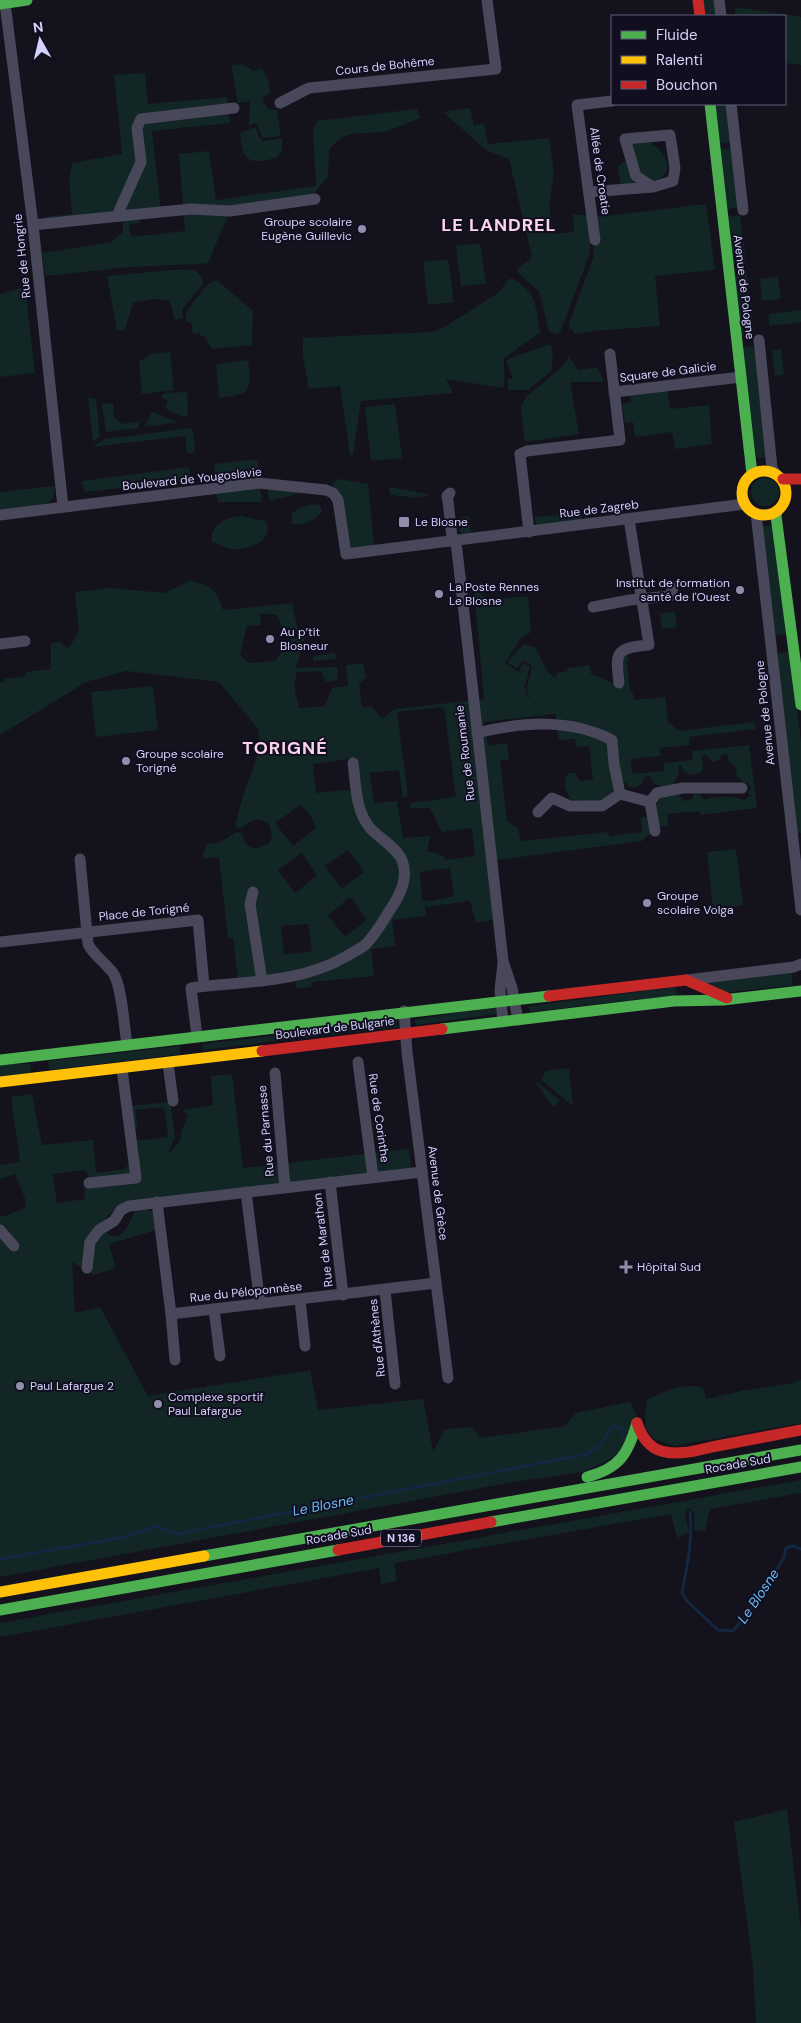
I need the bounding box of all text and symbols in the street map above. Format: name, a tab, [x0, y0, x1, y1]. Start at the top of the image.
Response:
north arrow	[15, 15, 65, 65]
legend	[611, 15, 786, 105]
text: N	[32, 18, 45, 37]
text: Fluide	[656, 25, 698, 45]
text: Ralenti	[656, 50, 703, 70]
street label: Cours de Bohême	[335, 53, 435, 79]
text: Bouchon	[656, 75, 717, 95]
street label: Allée de Croatie	[586, 126, 614, 216]
street label: Rue de Hongrie	[10, 213, 34, 299]
district label: LE LANDREL	[441, 213, 557, 237]
place label: Groupe scolaire Eugène Guillevic	[261, 214, 352, 244]
marker: Groupe scolaire Eugène Guillevic	[356, 223, 368, 235]
street label: Avenue de Pologne	[730, 234, 758, 340]
street label: Square de Galicie	[619, 358, 717, 386]
street label: Boulevard de Yougoslavie	[122, 464, 263, 494]
street label: Rue de Zagreb	[558, 496, 640, 522]
place label: Le Blosne	[415, 514, 468, 530]
marker: Le Blosne	[397, 515, 411, 529]
place label: Institut de formation santé de l'Ouest	[616, 575, 730, 605]
place label: La Poste Rennes Le Blosne	[449, 579, 539, 609]
marker: Institut de formation santé de l'Ouest	[734, 584, 746, 596]
marker: La Poste Rennes Le Blosne	[433, 588, 445, 600]
place label: Au p’tit Blosneur	[280, 624, 329, 654]
marker: Au p’tit Blosneur	[264, 633, 276, 645]
street label: Avenue de Pologne	[752, 660, 778, 766]
street label: Rue de Roumanie	[451, 704, 479, 802]
district label: TORIGNÉ	[242, 736, 328, 760]
place label: Groupe scolaire Torigné	[136, 746, 224, 776]
marker: Groupe scolaire Torigné	[120, 755, 132, 767]
place label: Groupe scolaire Volga	[657, 888, 734, 918]
marker: Groupe scolaire Volga	[641, 897, 653, 909]
street label: Place de Torigné	[98, 899, 190, 925]
street label: Boulevard de Bulgarie	[275, 1013, 396, 1043]
street label: Rue de Corinthe	[365, 1072, 393, 1164]
street label: Rue du Parnasse	[254, 1085, 278, 1177]
street label: Avenue de Grèce	[424, 1145, 452, 1241]
street label: Rue de Marathon	[309, 1192, 337, 1288]
place label: Hôpital Sud	[637, 1259, 701, 1275]
marker: Hôpital Sud	[619, 1260, 633, 1274]
street label: Rue du Péloponnèse	[189, 1278, 303, 1306]
street label: Rue d'Athènes	[365, 1298, 389, 1378]
place label: Paul Lafargue 2	[30, 1378, 114, 1394]
marker: Paul Lafargue 2	[14, 1380, 26, 1392]
place label: Complexe sportif Paul Lafargue	[168, 1389, 264, 1419]
marker: Complexe sportif Paul Lafargue	[152, 1398, 164, 1410]
street label: Rocade Sud	[704, 1450, 772, 1478]
water label: Le Blosne	[291, 1490, 355, 1520]
street label: Rocade Sud	[305, 1521, 373, 1549]
road number: N 136	[381, 1530, 421, 1546]
water label: Le Blosne	[733, 1565, 783, 1627]

